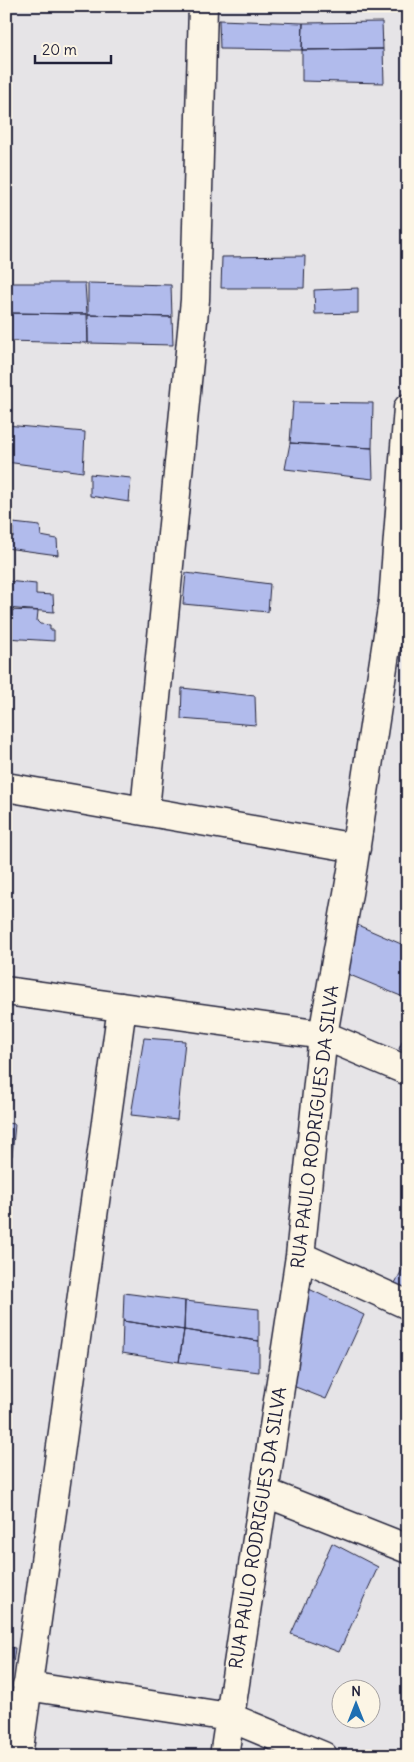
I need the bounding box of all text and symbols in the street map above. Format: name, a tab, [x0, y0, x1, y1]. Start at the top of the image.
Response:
scale bar	[35, 32, 111, 64]
text: 20 m	[42, 40, 77, 59]
street label: RUA PAULO RODRIGUES DA SILVA	[286, 984, 343, 1270]
street label: RUA PAULO RODRIGUES DA SILVA	[224, 1385, 291, 1671]
north arrow	[332, 1680, 382, 1730]
text: N	[351, 1682, 361, 1700]

